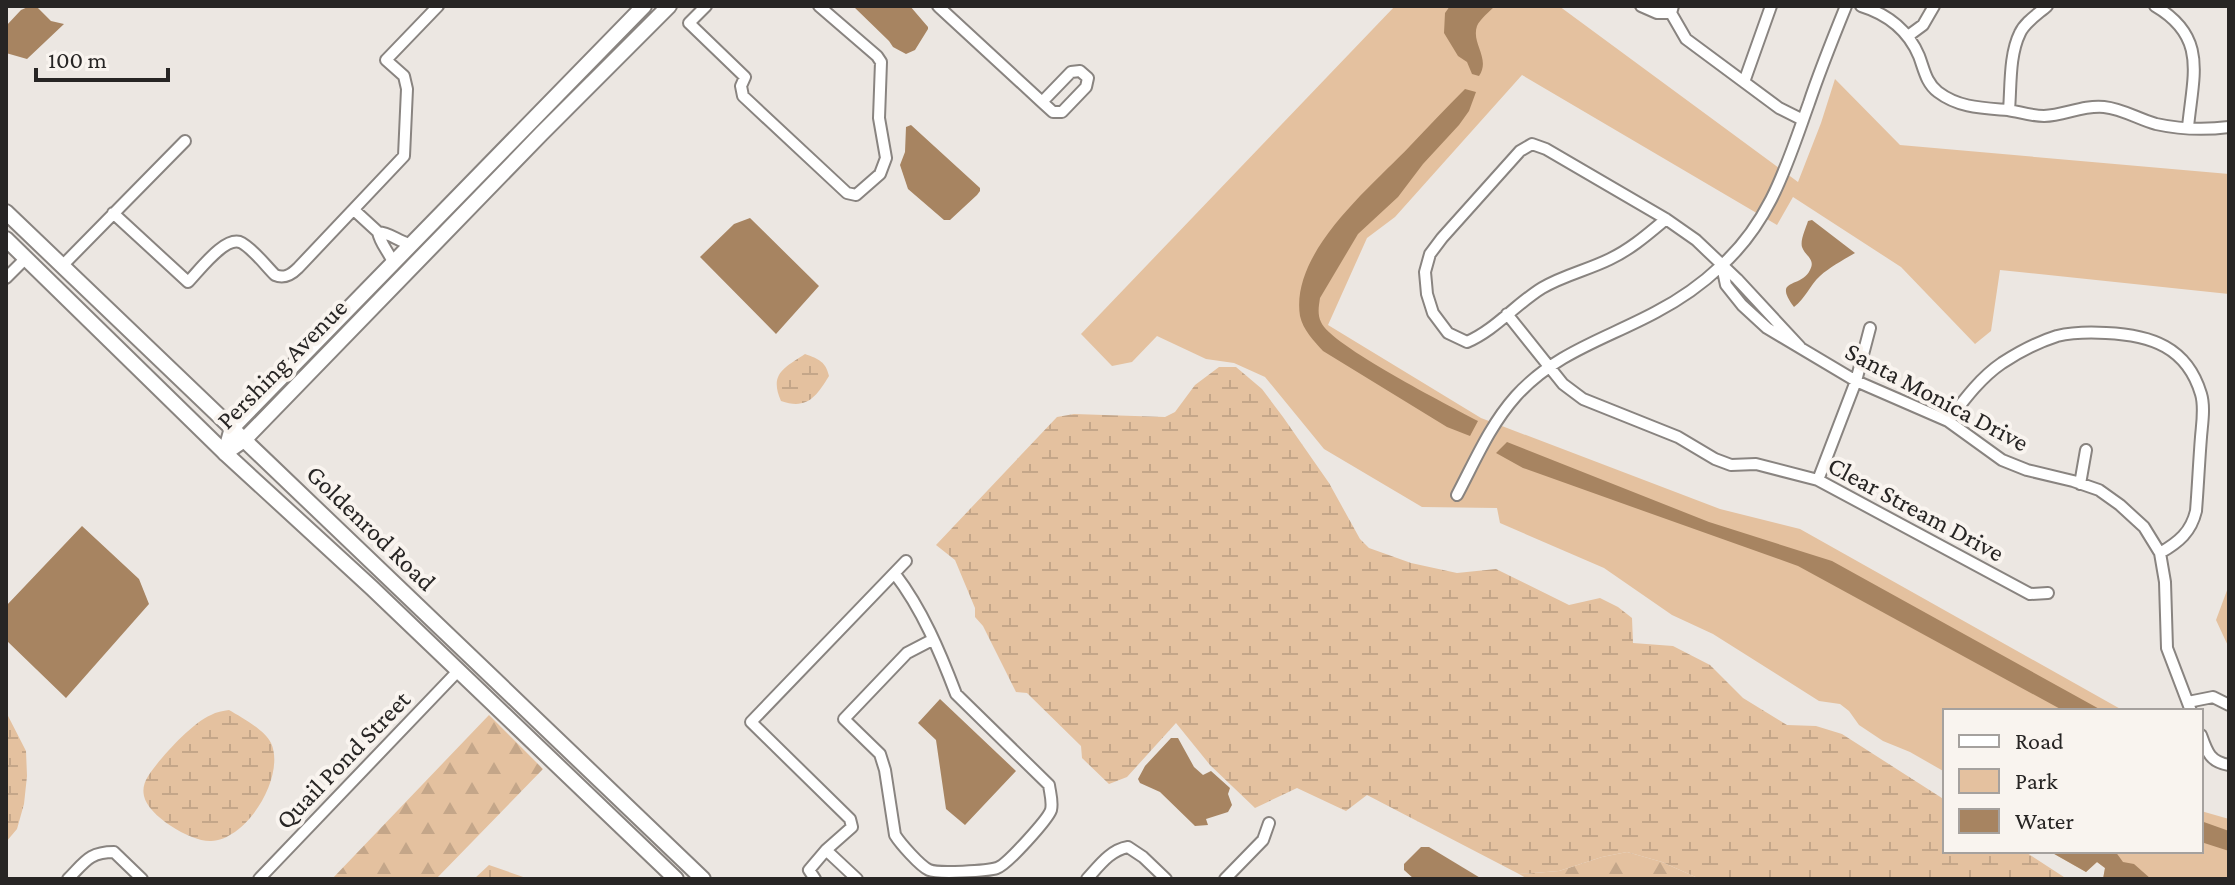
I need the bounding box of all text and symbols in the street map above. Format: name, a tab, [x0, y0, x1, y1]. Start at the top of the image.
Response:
scale bar	[36, 32, 168, 82]
text: 100 m	[48, 46, 107, 73]
street label: Pershing Avenue	[211, 293, 353, 435]
street label: Santa Monica Drive	[1841, 337, 2033, 457]
street label: Clear Stream Drive	[1823, 450, 2009, 568]
street label: Goldenrod Road	[300, 459, 442, 597]
street label: Quail Pond Street	[270, 685, 416, 835]
legend	[1943, 709, 2203, 853]
text: Road	[2015, 727, 2064, 754]
text: Park	[2015, 767, 2058, 794]
text: Water	[2015, 807, 2074, 834]

